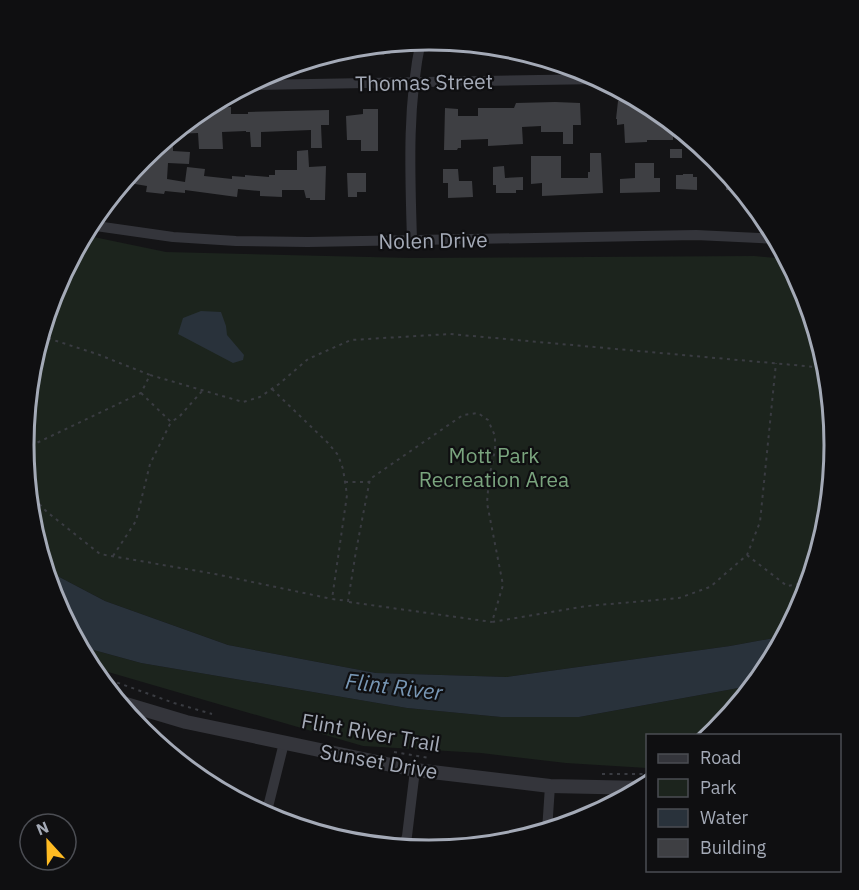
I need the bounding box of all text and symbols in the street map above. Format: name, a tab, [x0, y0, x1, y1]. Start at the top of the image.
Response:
street label: Thomas Street	[355, 67, 493, 97]
street label: Nolen Drive	[378, 225, 488, 255]
park label: Mott Park Recreation Area	[419, 441, 569, 493]
water label: Flint River	[344, 666, 445, 706]
street label: Flint River Trail	[299, 706, 443, 758]
legend	[646, 734, 841, 872]
street label: Sunset Drive	[318, 737, 440, 785]
text: Road	[700, 746, 741, 769]
text: Park	[700, 776, 737, 799]
text: Water	[700, 806, 749, 829]
north arrow	[18, 812, 78, 872]
text: N	[33, 817, 52, 840]
text: Building	[700, 836, 767, 859]

